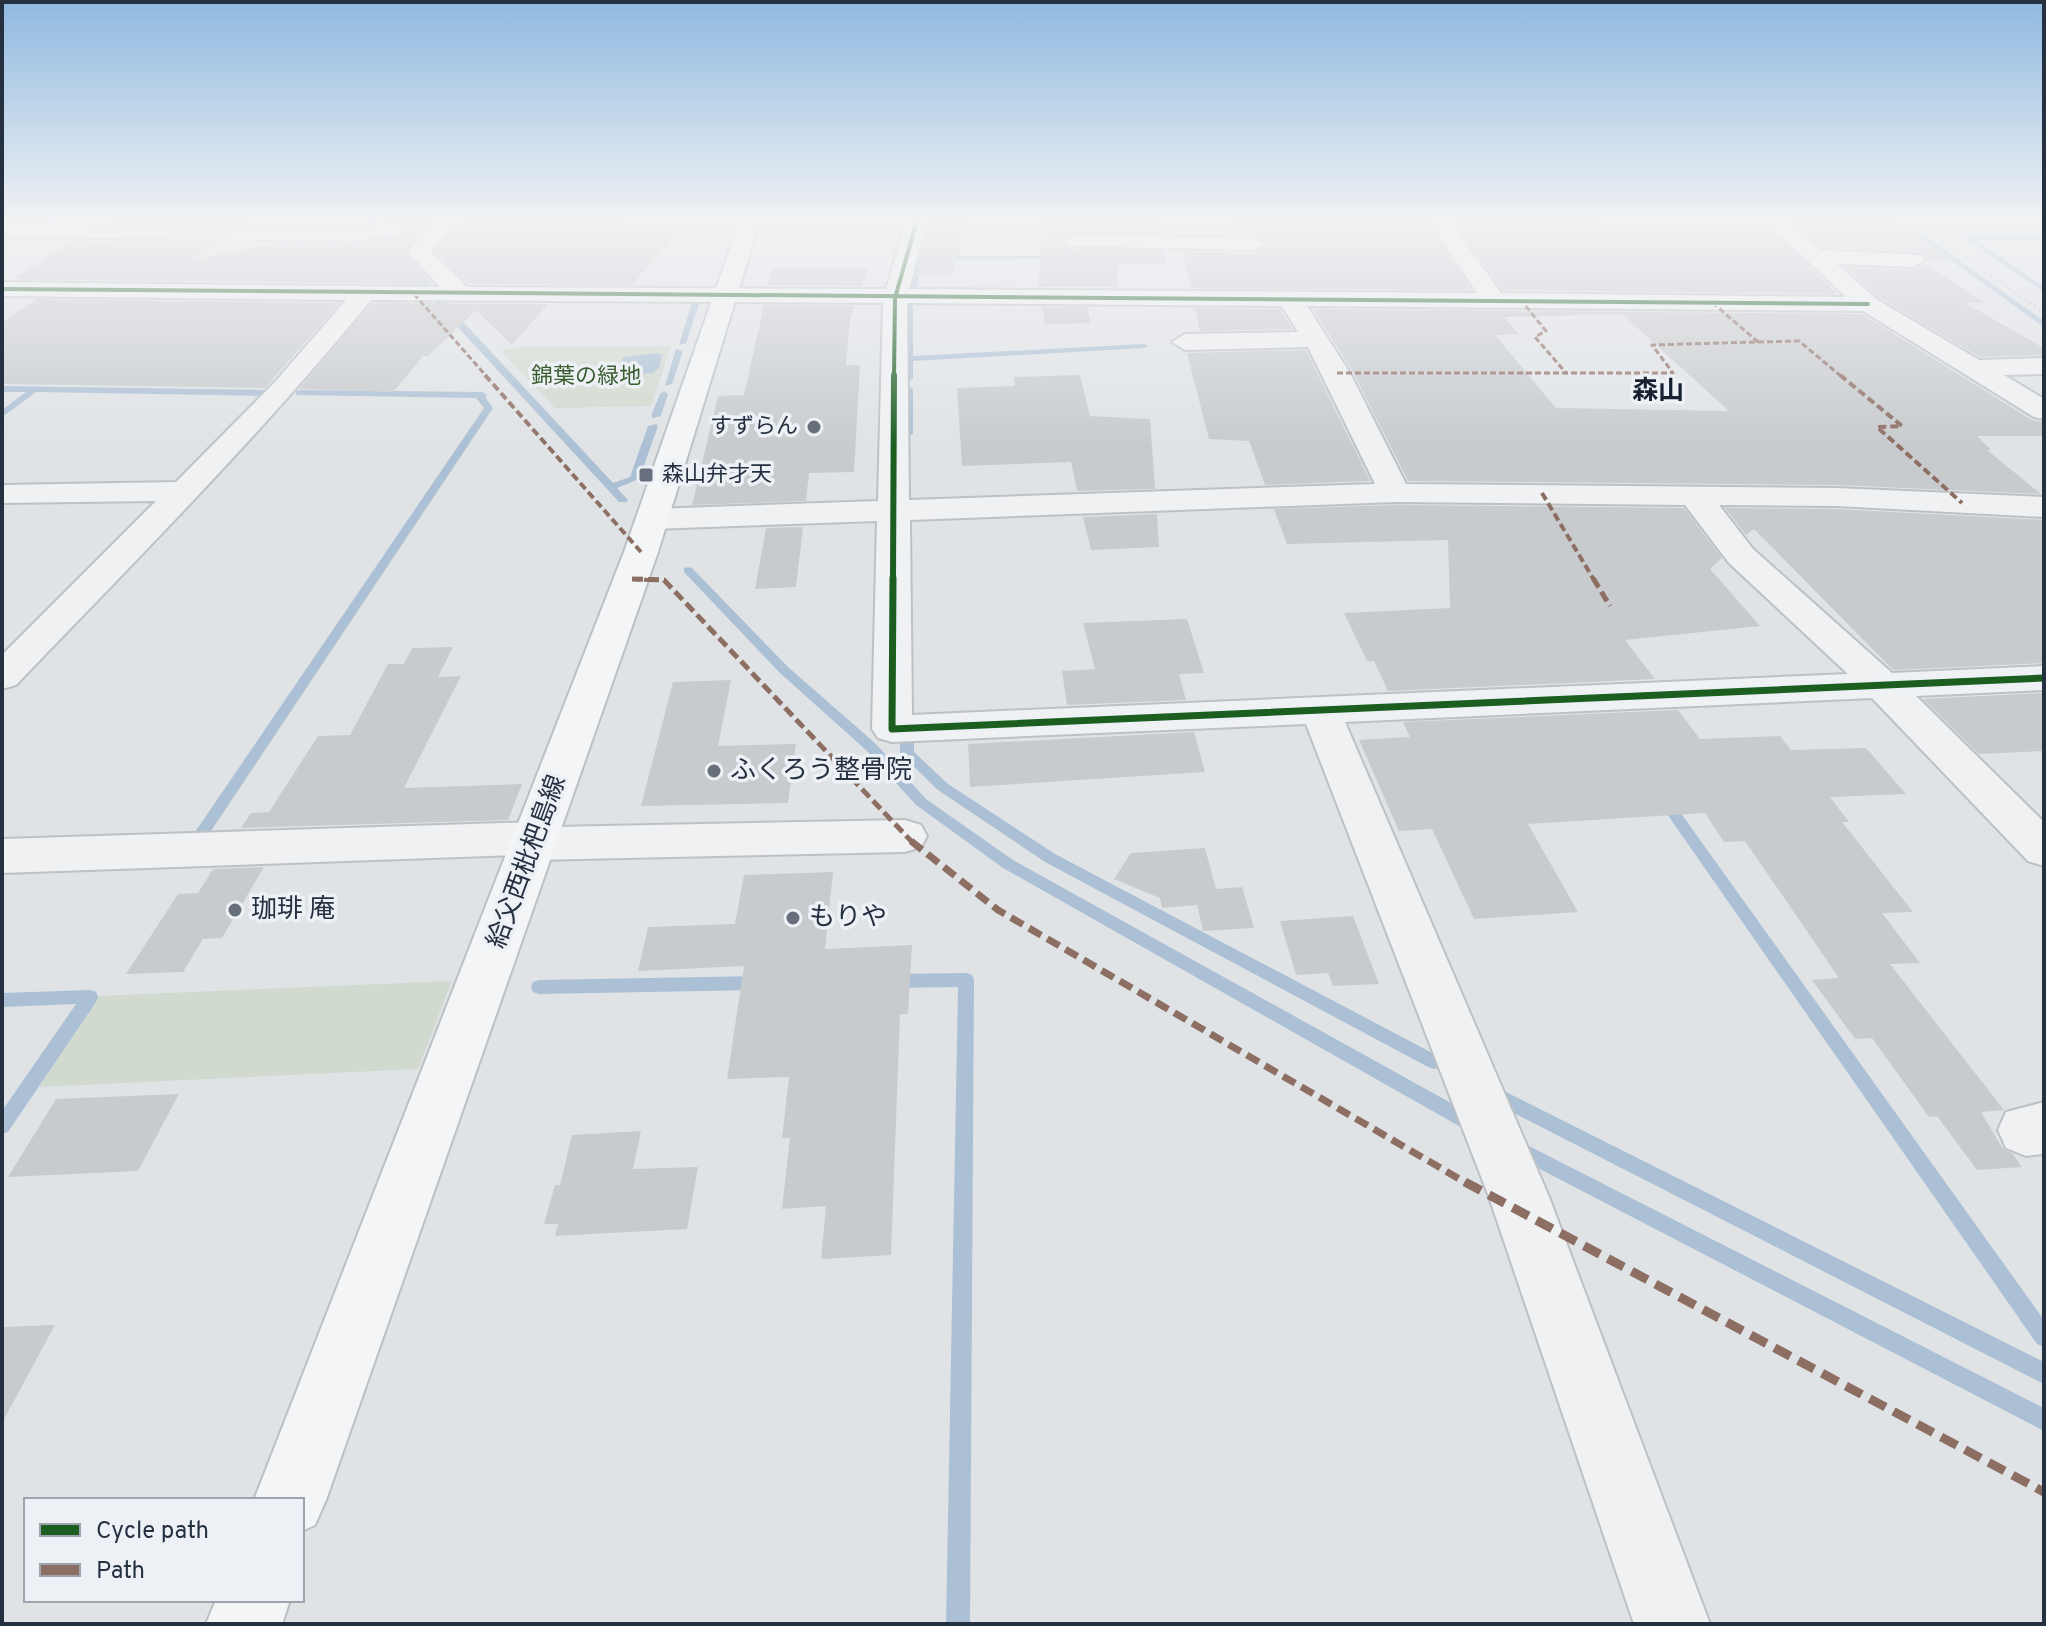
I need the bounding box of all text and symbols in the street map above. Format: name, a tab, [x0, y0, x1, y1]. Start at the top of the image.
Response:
park label: 錦葉の緑地	[531, 364, 641, 391]
district label: 森山	[1632, 376, 1684, 409]
place label: すずらん	[710, 414, 798, 441]
marker: すずらん	[805, 418, 823, 436]
place label: 森山弁才天	[662, 462, 772, 489]
marker: 森山弁才天	[637, 466, 655, 484]
place label: ふくろう整骨院	[730, 755, 912, 788]
marker: ふくろう整骨院	[705, 762, 723, 780]
street label: 給父西枇杷島線	[481, 771, 575, 953]
place label: 珈琲 庵	[251, 894, 335, 927]
marker: 珈琲 庵	[226, 901, 244, 919]
place label: もりや	[809, 902, 887, 935]
marker: もりや	[784, 909, 802, 927]
legend	[24, 1498, 304, 1602]
text: Cycle path	[96, 1517, 209, 1547]
text: Path	[96, 1557, 145, 1587]

